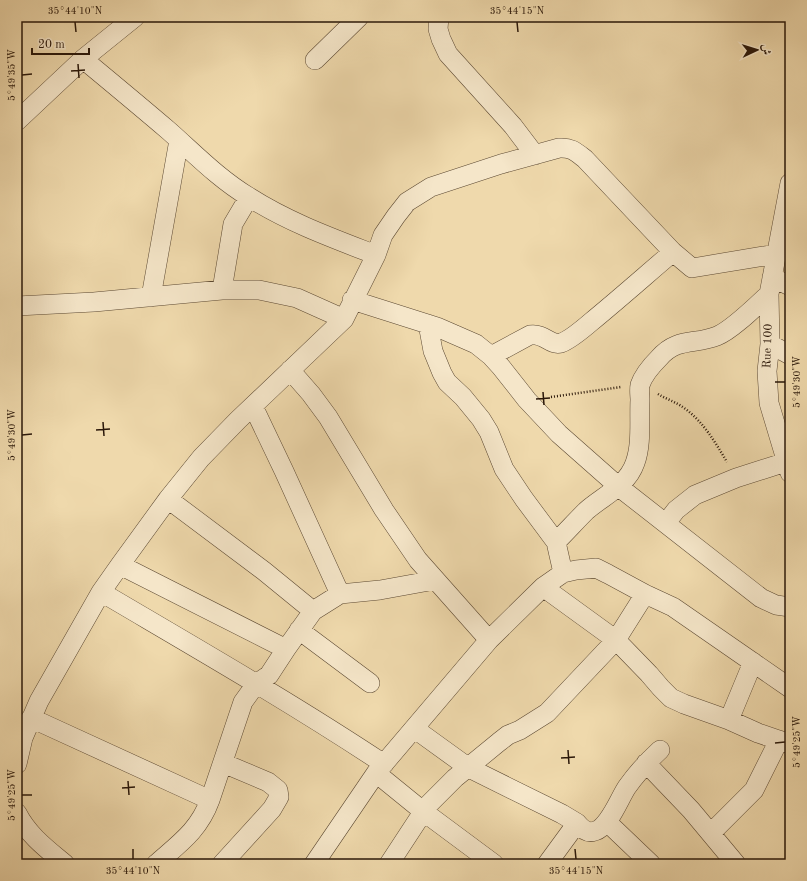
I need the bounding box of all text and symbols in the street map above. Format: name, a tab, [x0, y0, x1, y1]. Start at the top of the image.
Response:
text: 35°44'10"N	[48, 6, 103, 16]
text: 35°44'15"N	[490, 6, 545, 16]
scale bar	[32, 30, 89, 56]
north arrow	[737, 30, 777, 70]
text: 20 m	[38, 39, 65, 51]
text: ش	[760, 44, 771, 55]
text: 5°49'35"W	[7, 49, 17, 101]
street label: Rue 100	[761, 323, 775, 369]
text: 5°49'30"W	[792, 356, 802, 408]
text: 5°49'30"W	[7, 409, 17, 461]
text: 5°49'25"W	[792, 716, 802, 768]
text: 5°49'25"W	[7, 769, 17, 821]
text: 35°44'10"N	[106, 866, 161, 876]
text: 35°44'15"N	[549, 866, 604, 876]

